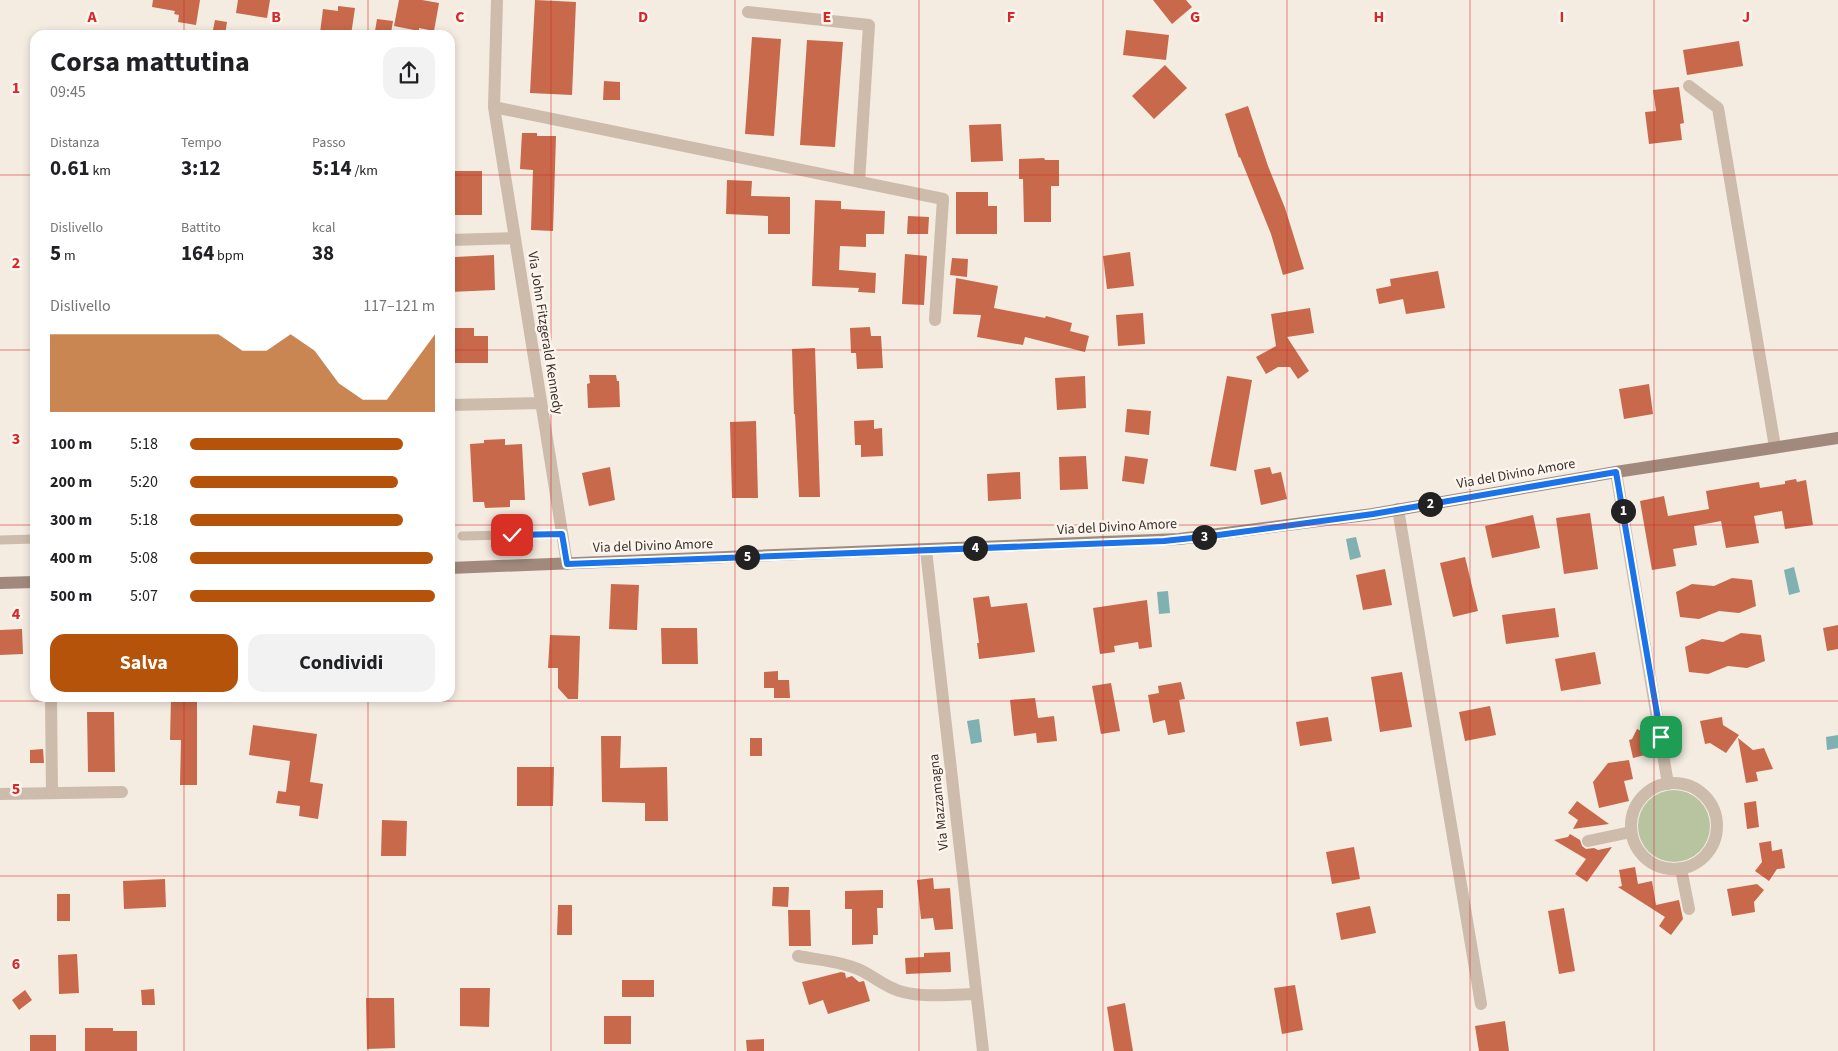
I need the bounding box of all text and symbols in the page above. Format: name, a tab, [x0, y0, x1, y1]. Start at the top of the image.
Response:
text: A	[86, 6, 97, 28]
text: B	[271, 6, 281, 28]
text: C	[455, 6, 465, 28]
text: D	[638, 6, 648, 28]
text: E	[823, 6, 831, 28]
text: F	[1007, 6, 1015, 28]
text: G	[1190, 6, 1200, 28]
text: H	[1374, 6, 1384, 28]
text: I	[1560, 6, 1564, 28]
text: J	[1742, 6, 1750, 28]
text: Corsa mattutina	[50, 42, 250, 82]
button: share	[383, 47, 435, 99]
text: 1	[12, 77, 20, 99]
text: 09:45	[50, 81, 86, 103]
text: Distanza	[50, 133, 99, 153]
text: Tempo	[181, 133, 222, 153]
text: Passo	[312, 133, 346, 153]
text: 0.61	[50, 153, 90, 183]
text: 3:12	[181, 153, 221, 183]
text: 5:14	[312, 153, 352, 183]
text: km	[90, 161, 111, 181]
text: /km	[352, 161, 378, 181]
text: Dislivello	[50, 218, 103, 238]
text: Battito	[181, 218, 221, 238]
text: kcal	[312, 218, 336, 238]
text: 5	[50, 238, 61, 268]
text: 164	[181, 238, 214, 268]
text: 38	[312, 238, 334, 268]
text: m	[61, 246, 76, 266]
text: bpm	[214, 246, 244, 266]
street label: Via John Fitzgerald Kennedy	[522, 250, 568, 416]
text: 2	[12, 252, 20, 274]
text: Dislivello	[50, 295, 111, 317]
text: 117–121 m	[363, 295, 435, 317]
text: 3	[12, 428, 20, 450]
text: 100 m	[50, 433, 92, 455]
text: 5:18	[130, 433, 158, 455]
street label: Via del Divino Amore	[1455, 454, 1577, 494]
text: 200 m	[50, 471, 92, 493]
text: 5:20	[130, 471, 158, 493]
pin: 2	[1418, 492, 1442, 516]
text: 2	[1427, 494, 1434, 514]
pin: 1	[1610, 498, 1636, 524]
text: 1	[1620, 501, 1627, 521]
text: 300 m	[50, 509, 92, 531]
text: 5:18	[130, 509, 158, 531]
pin	[491, 514, 533, 556]
street label: Via del Divino Amore	[1056, 514, 1178, 540]
icon: check	[498, 521, 526, 549]
pin: 3	[1192, 524, 1216, 550]
text: 3	[1201, 527, 1208, 547]
street label: Via del Divino Amore	[593, 534, 713, 558]
pin: 4	[962, 536, 988, 560]
text: 4	[972, 538, 979, 558]
pin: 5	[734, 544, 760, 570]
text: 400 m	[50, 547, 92, 569]
text: 5:08	[130, 547, 158, 569]
text: 5	[744, 547, 751, 567]
text: 500 m	[50, 585, 92, 607]
text: 5:07	[130, 585, 158, 607]
text: 4	[12, 603, 21, 625]
button: Salva	[50, 634, 238, 692]
button: Condividi	[248, 634, 435, 692]
pin	[1640, 716, 1682, 758]
icon: arrive	[1647, 723, 1675, 751]
street label: Via Mazzamagna	[924, 753, 954, 851]
text: 5	[12, 778, 20, 800]
text: 6	[12, 953, 20, 975]

